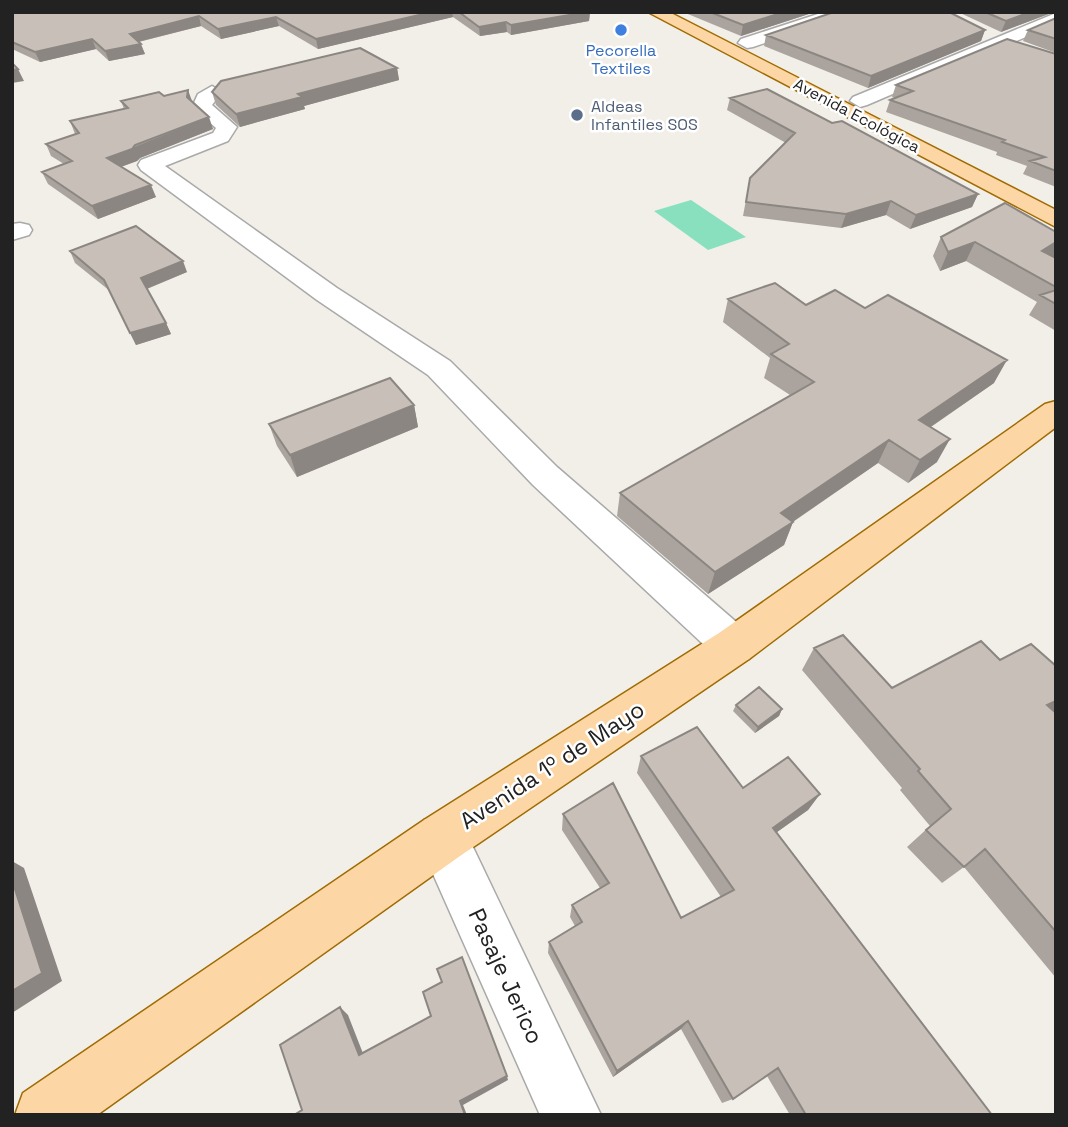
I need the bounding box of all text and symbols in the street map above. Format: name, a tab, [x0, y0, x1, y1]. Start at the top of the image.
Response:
marker: Pecorella Textiles	[613, 22, 629, 38]
place label: Pecorella Textiles	[586, 40, 656, 79]
street label: Avenida Ecológica	[790, 73, 924, 158]
place label: Aldeas Infantiles SOS	[591, 96, 698, 135]
marker: Aldeas Infantiles SOS	[569, 107, 585, 123]
street label: Avenida 1º de Mayo	[454, 694, 650, 836]
street label: Pasaje Jerico	[462, 903, 550, 1049]

